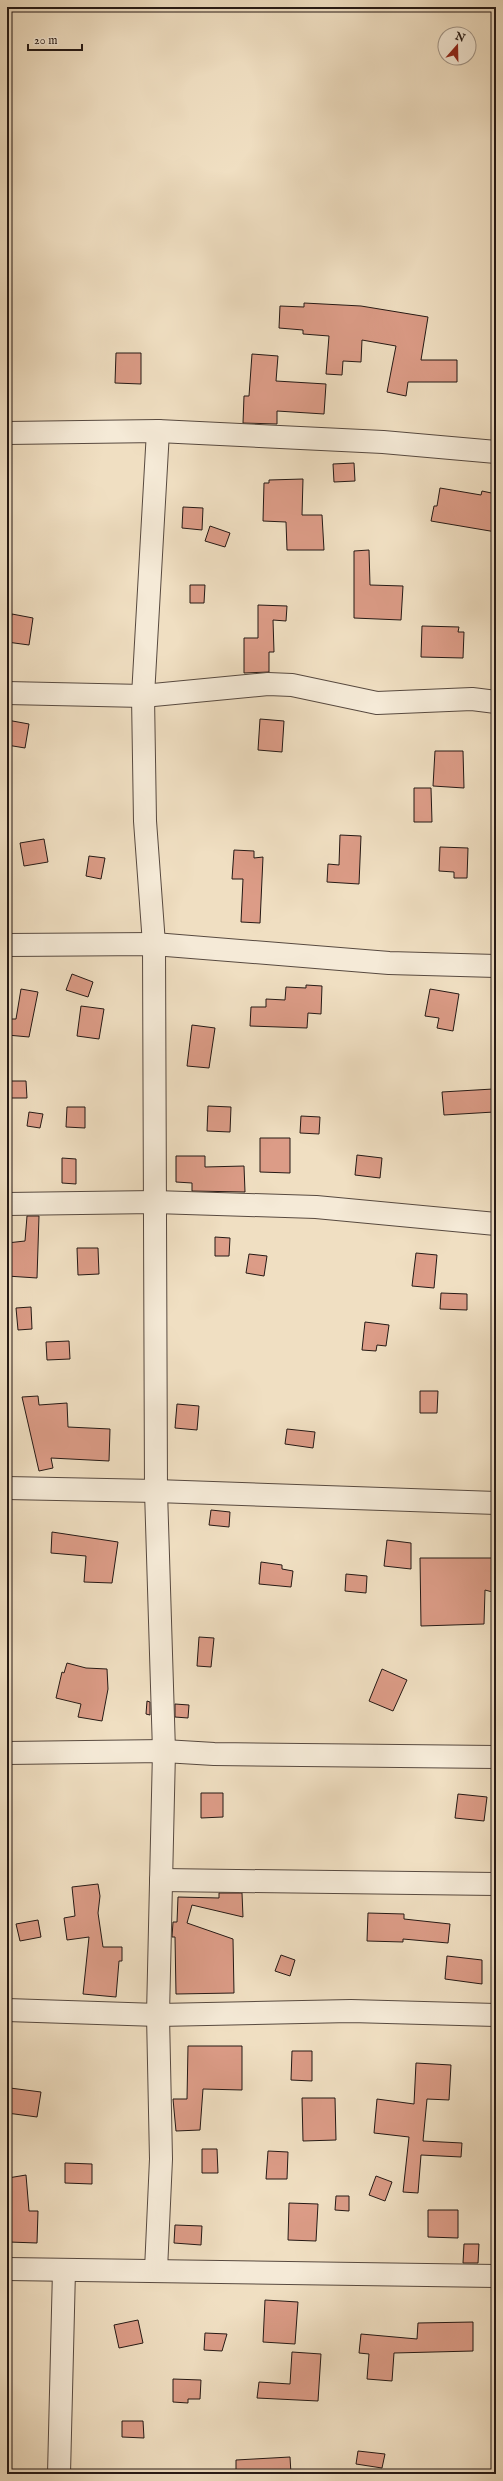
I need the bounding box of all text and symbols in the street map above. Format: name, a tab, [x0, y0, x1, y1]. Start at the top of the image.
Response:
scale bar	[28, 26, 82, 52]
north arrow	[437, 26, 477, 66]
text: N	[452, 29, 467, 46]
text: 20 m	[34, 33, 57, 48]

